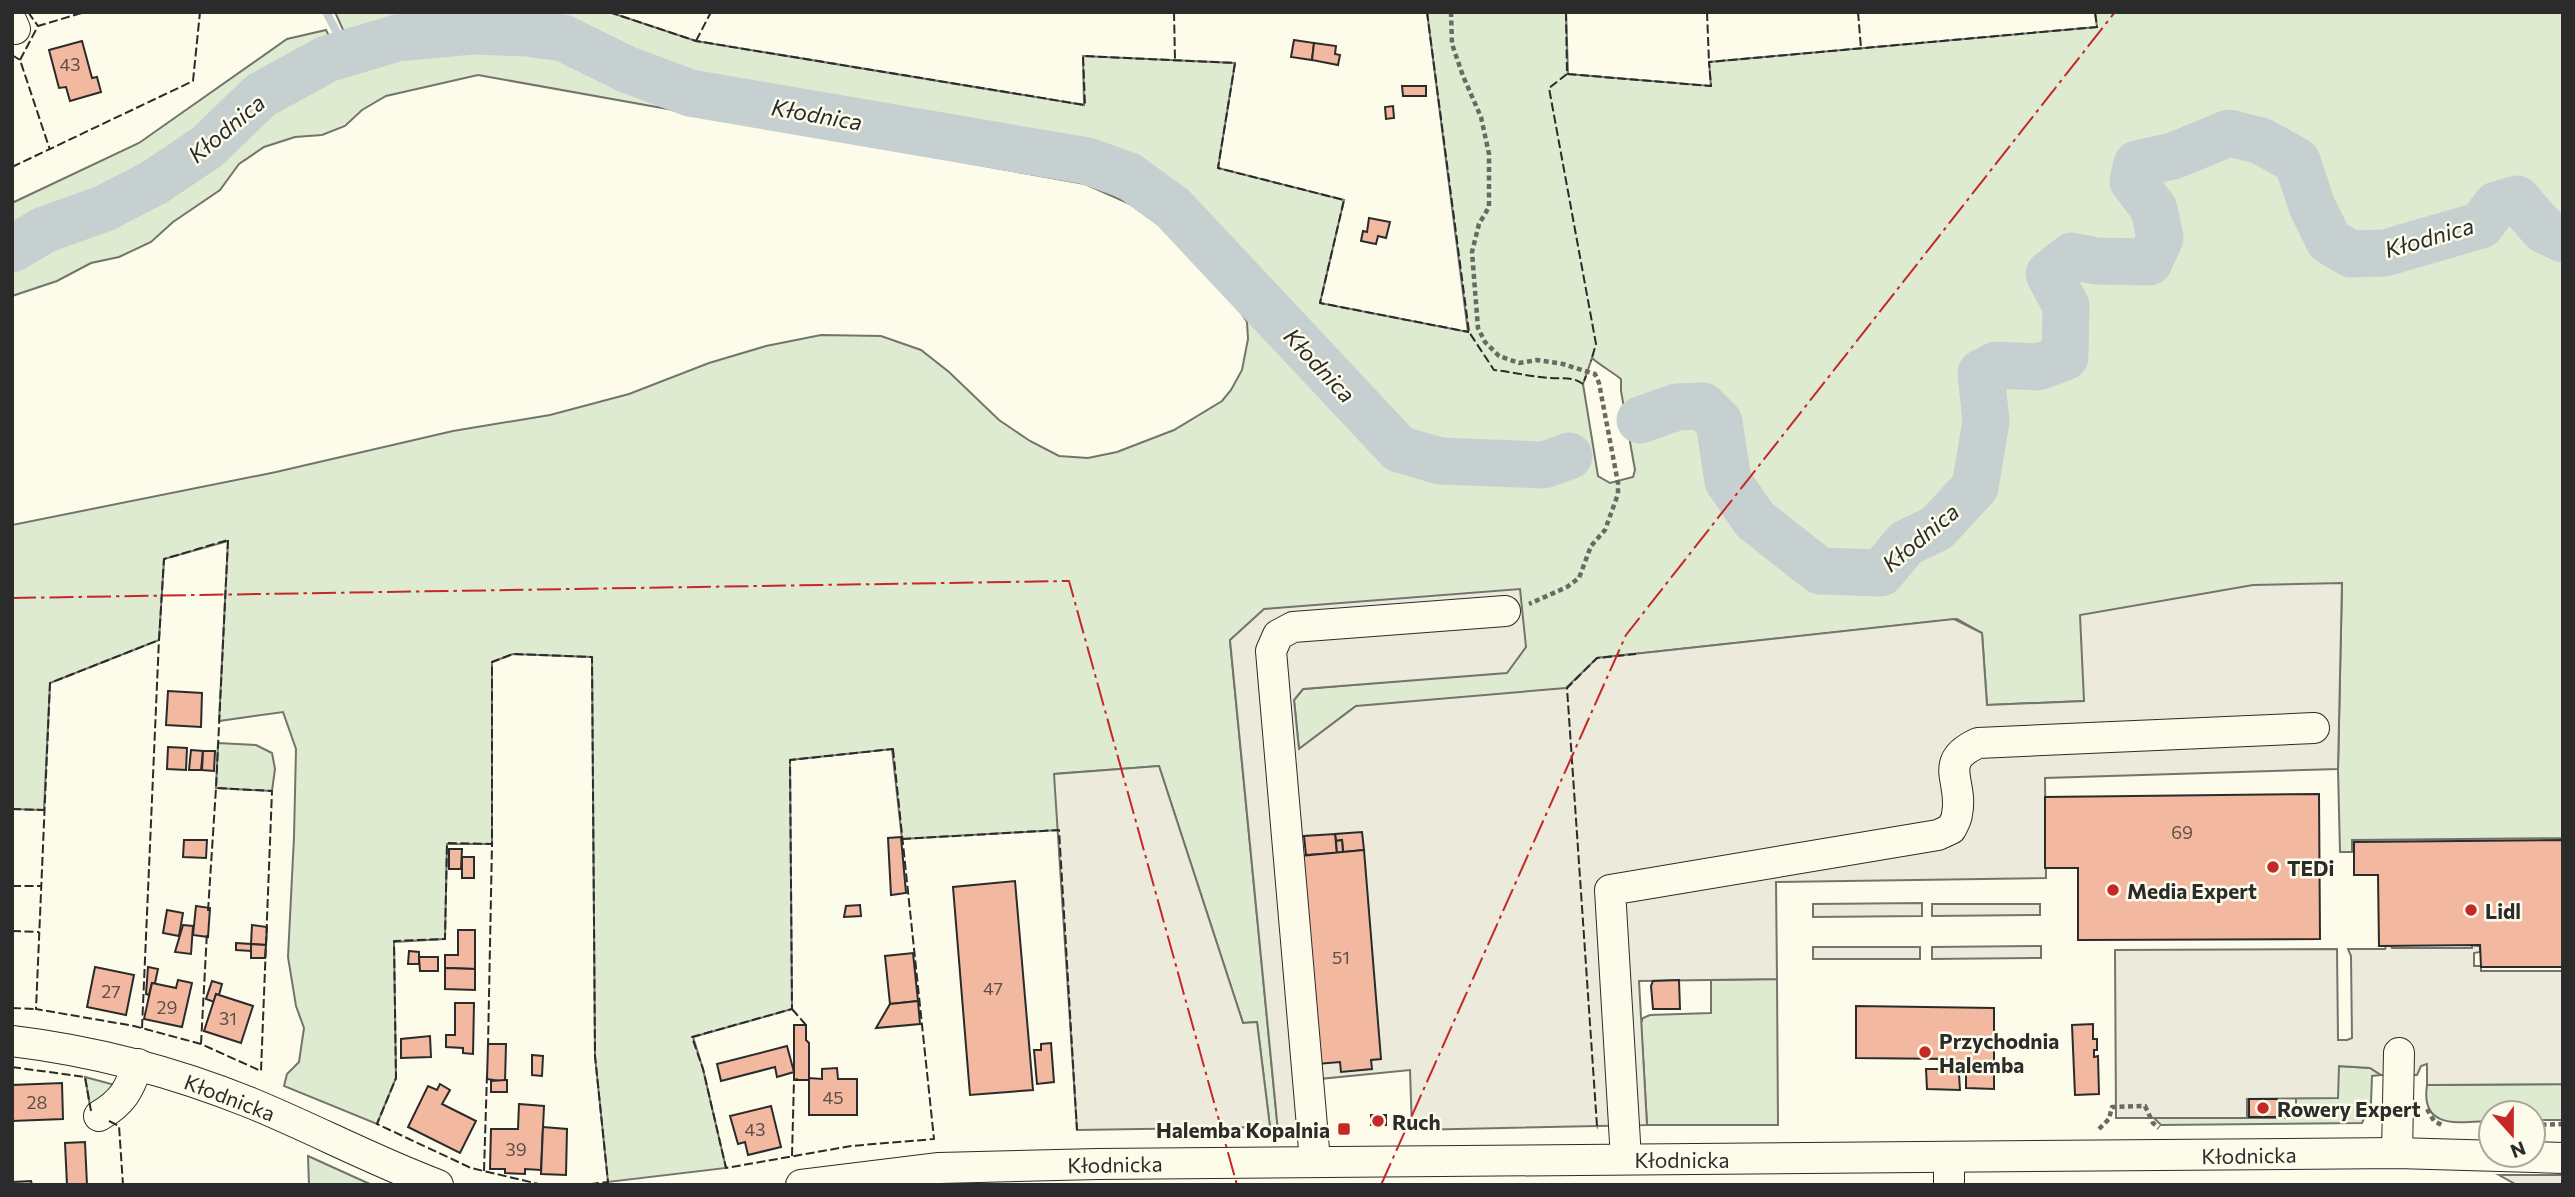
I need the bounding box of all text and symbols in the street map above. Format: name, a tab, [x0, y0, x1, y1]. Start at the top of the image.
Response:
house number: 43	[59, 53, 81, 75]
water label: Kłodnica	[182, 88, 270, 168]
water label: Kłodnica	[769, 92, 865, 136]
water label: Kłodnica	[2381, 211, 2477, 263]
water label: Kłodnica	[1278, 322, 1362, 408]
water label: Kłodnica	[1876, 497, 1964, 577]
house number: 69	[2171, 821, 2193, 843]
place label: TEDi	[2287, 855, 2334, 880]
marker: TEDi	[2265, 859, 2281, 875]
place label: Media Expert	[2127, 878, 2257, 903]
marker: Media Expert	[2105, 882, 2121, 898]
place label: Lidl	[2485, 898, 2521, 923]
marker: Lidl	[2463, 902, 2479, 918]
house number: 51	[1332, 946, 1350, 968]
house number: 47	[983, 977, 1003, 999]
house number: 27	[101, 980, 121, 1002]
house number: 29	[157, 996, 177, 1018]
house number: 31	[219, 1007, 237, 1029]
place label: Przychodnia Halemba	[1939, 1028, 2059, 1077]
marker: Przychodnia Halemba	[1917, 1044, 1933, 1060]
street label: Kłodnicka	[181, 1068, 279, 1126]
house number: 45	[822, 1086, 844, 1108]
house number: 28	[27, 1091, 48, 1113]
place label: Rowery Expert	[2277, 1096, 2421, 1121]
north arrow	[2477, 1099, 2547, 1169]
marker: Rowery Expert	[2255, 1100, 2271, 1116]
place label: Ruch	[1392, 1109, 1441, 1134]
marker: Ruch	[1370, 1113, 1386, 1129]
place label: Halemba Kopalnia	[1156, 1117, 1330, 1142]
house number: 43	[744, 1118, 766, 1140]
marker: Halemba Kopalnia	[1336, 1121, 1352, 1137]
text: N	[2507, 1137, 2529, 1164]
house number: 39	[505, 1138, 527, 1160]
street label: Kłodnicka	[2201, 1142, 2297, 1168]
street label: Kłodnicka	[1634, 1147, 1730, 1172]
street label: Kłodnicka	[1067, 1151, 1163, 1177]

